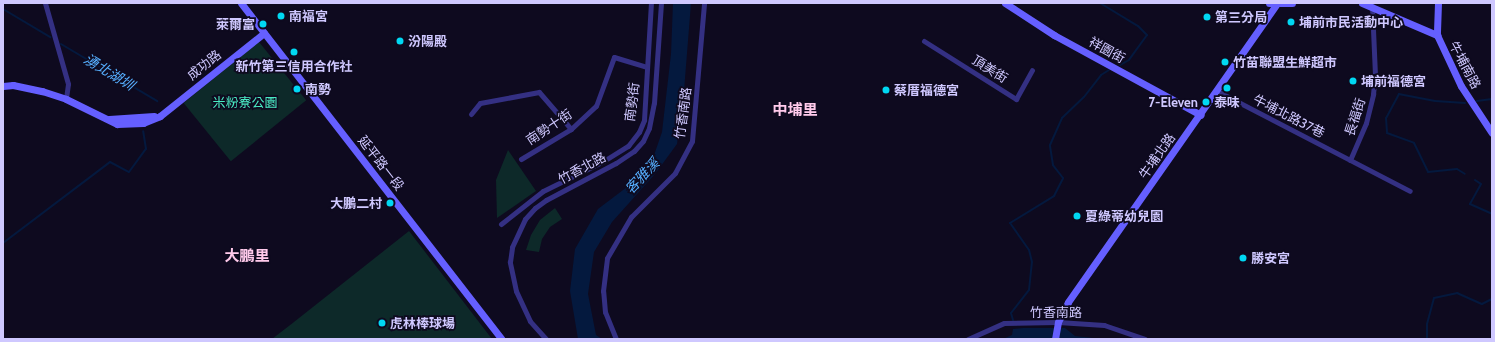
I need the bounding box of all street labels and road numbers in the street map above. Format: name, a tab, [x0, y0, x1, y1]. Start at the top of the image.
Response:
street label: 祥園街	[1086, 34, 1128, 66]
street label: 牛埔南路	[1446, 38, 1484, 92]
street label: 成功路	[184, 47, 224, 83]
street label: 頂美街	[969, 52, 1011, 86]
street label: 南勢街	[622, 82, 642, 122]
street label: 竹香南路	[672, 86, 694, 140]
street label: 牛埔北路37巷	[1250, 91, 1328, 141]
street label: 長福街	[1342, 96, 1368, 138]
street label: 南勢十街	[523, 106, 575, 148]
street label: 牛埔北路	[1136, 130, 1178, 182]
street label: 延平路一段	[355, 133, 407, 193]
street label: 竹香北路	[555, 149, 609, 187]
street label: 竹香南路	[1030, 304, 1082, 320]

